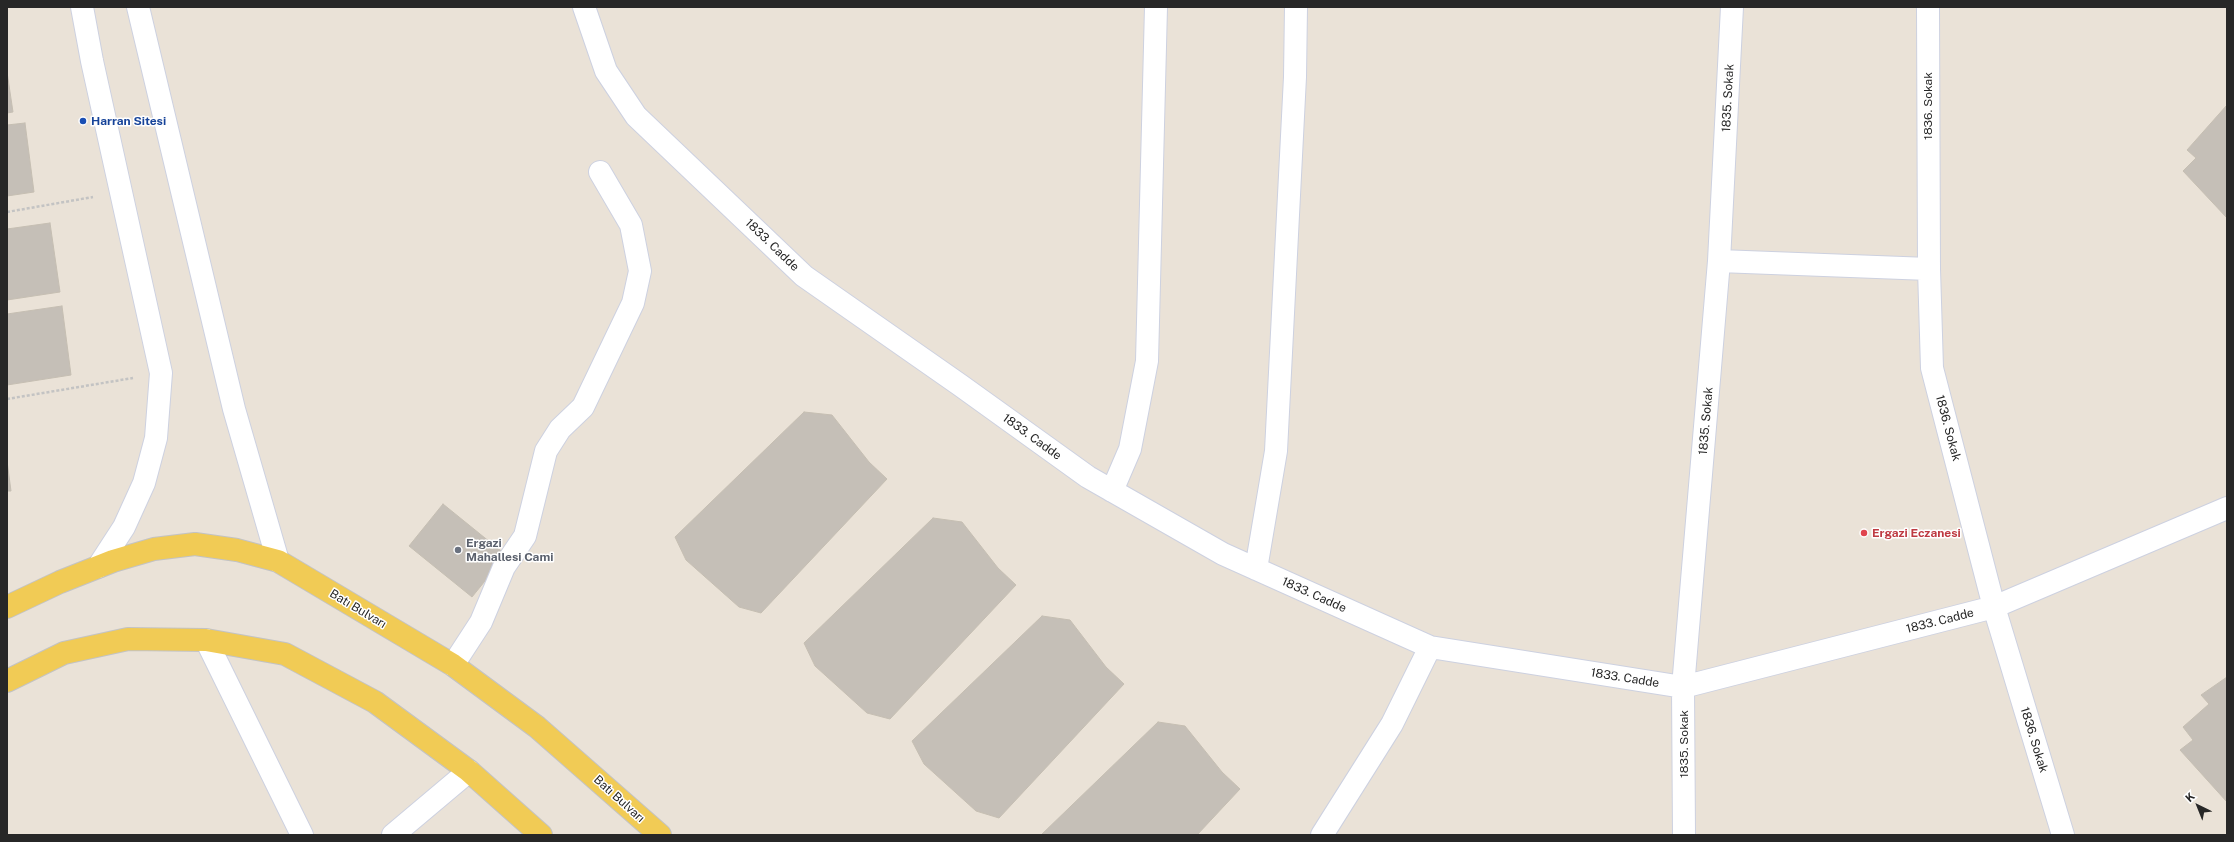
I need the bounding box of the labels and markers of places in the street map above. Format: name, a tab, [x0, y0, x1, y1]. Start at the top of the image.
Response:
place label: Harran Sitesi	[91, 114, 166, 128]
marker: Harran Sitesi	[78, 116, 88, 126]
place label: Ergazi Eczanesi	[1872, 526, 1961, 540]
marker: Ergazi Eczanesi	[1859, 528, 1869, 538]
place label: Ergazi Mahallesi Cami	[466, 536, 553, 564]
marker: Ergazi Mahallesi Cami	[453, 545, 463, 555]

